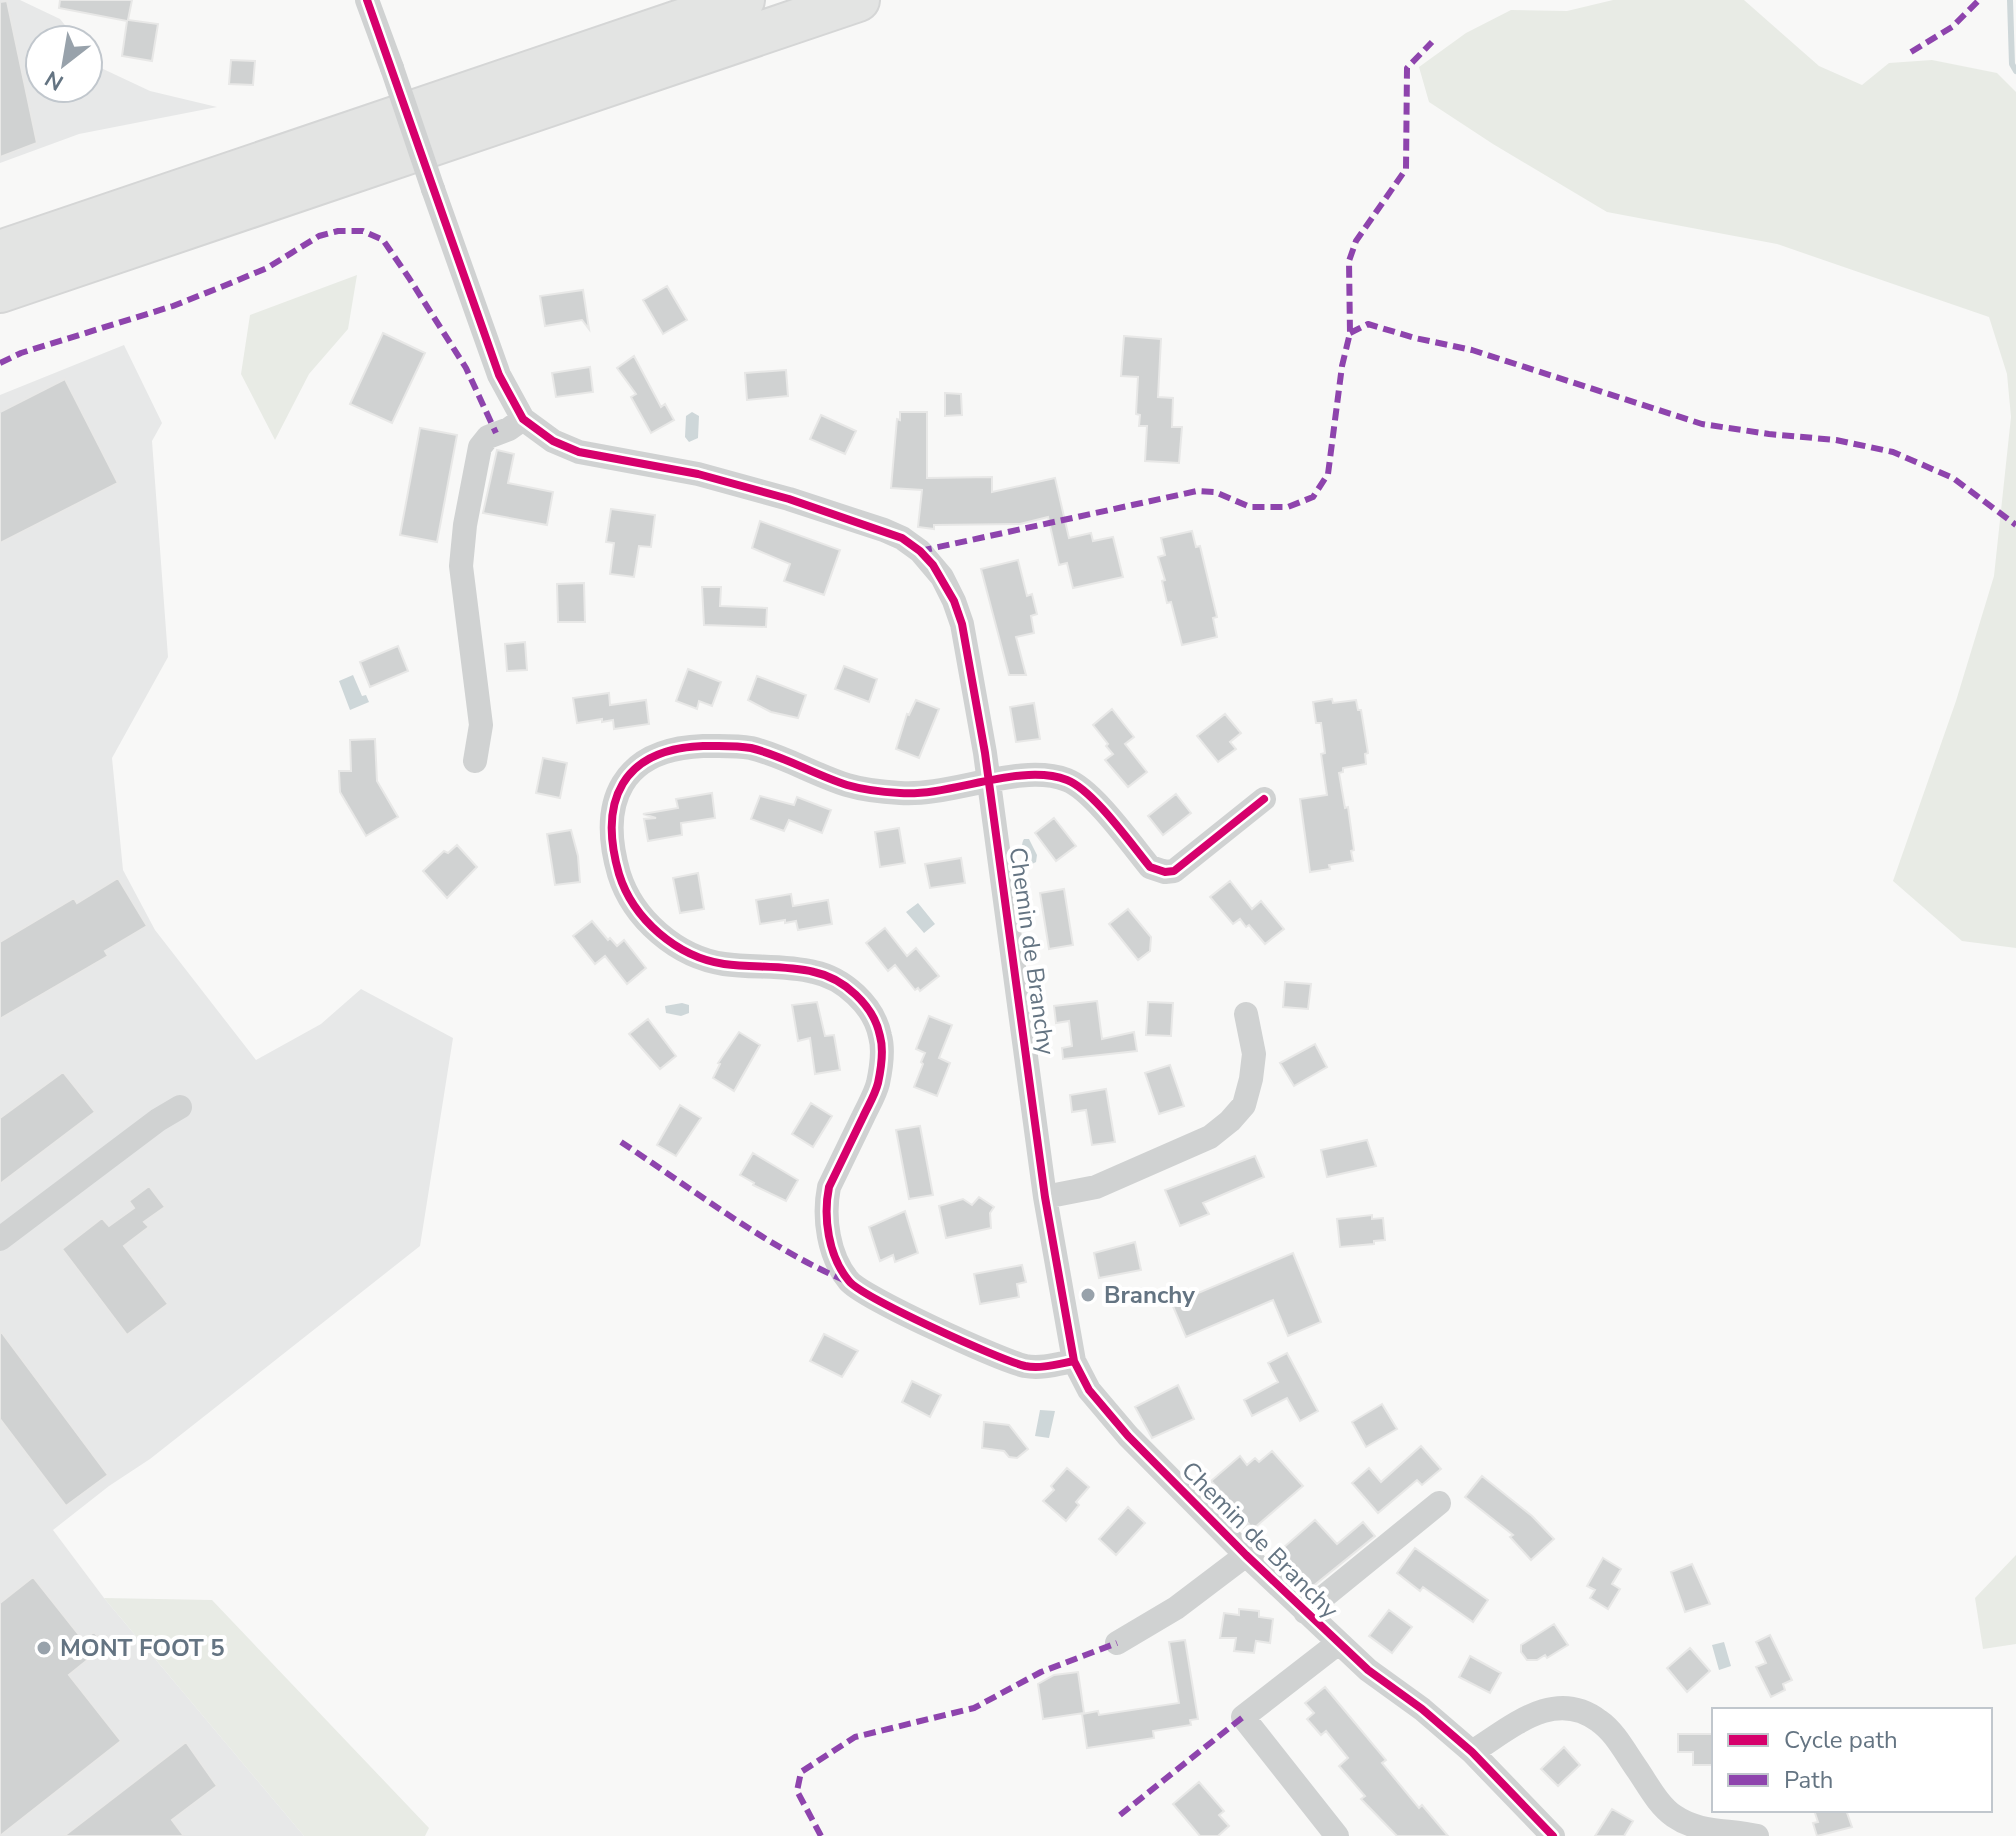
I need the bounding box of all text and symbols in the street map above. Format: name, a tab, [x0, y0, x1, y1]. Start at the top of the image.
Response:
north arrow	[24, 24, 104, 104]
text: N	[39, 63, 69, 97]
street label: Chemin de Branchy	[1002, 845, 1063, 1058]
place label: Branchy	[1104, 1279, 1195, 1311]
marker: Branchy	[1079, 1286, 1097, 1304]
street label: Chemin de Branchy	[1175, 1455, 1346, 1626]
place label: MONT FOOT 5	[60, 1632, 225, 1664]
marker: MONT FOOT 5	[35, 1639, 53, 1657]
legend	[1712, 1708, 1992, 1812]
text: Cycle path	[1784, 1724, 1898, 1756]
text: Path	[1784, 1764, 1833, 1796]

